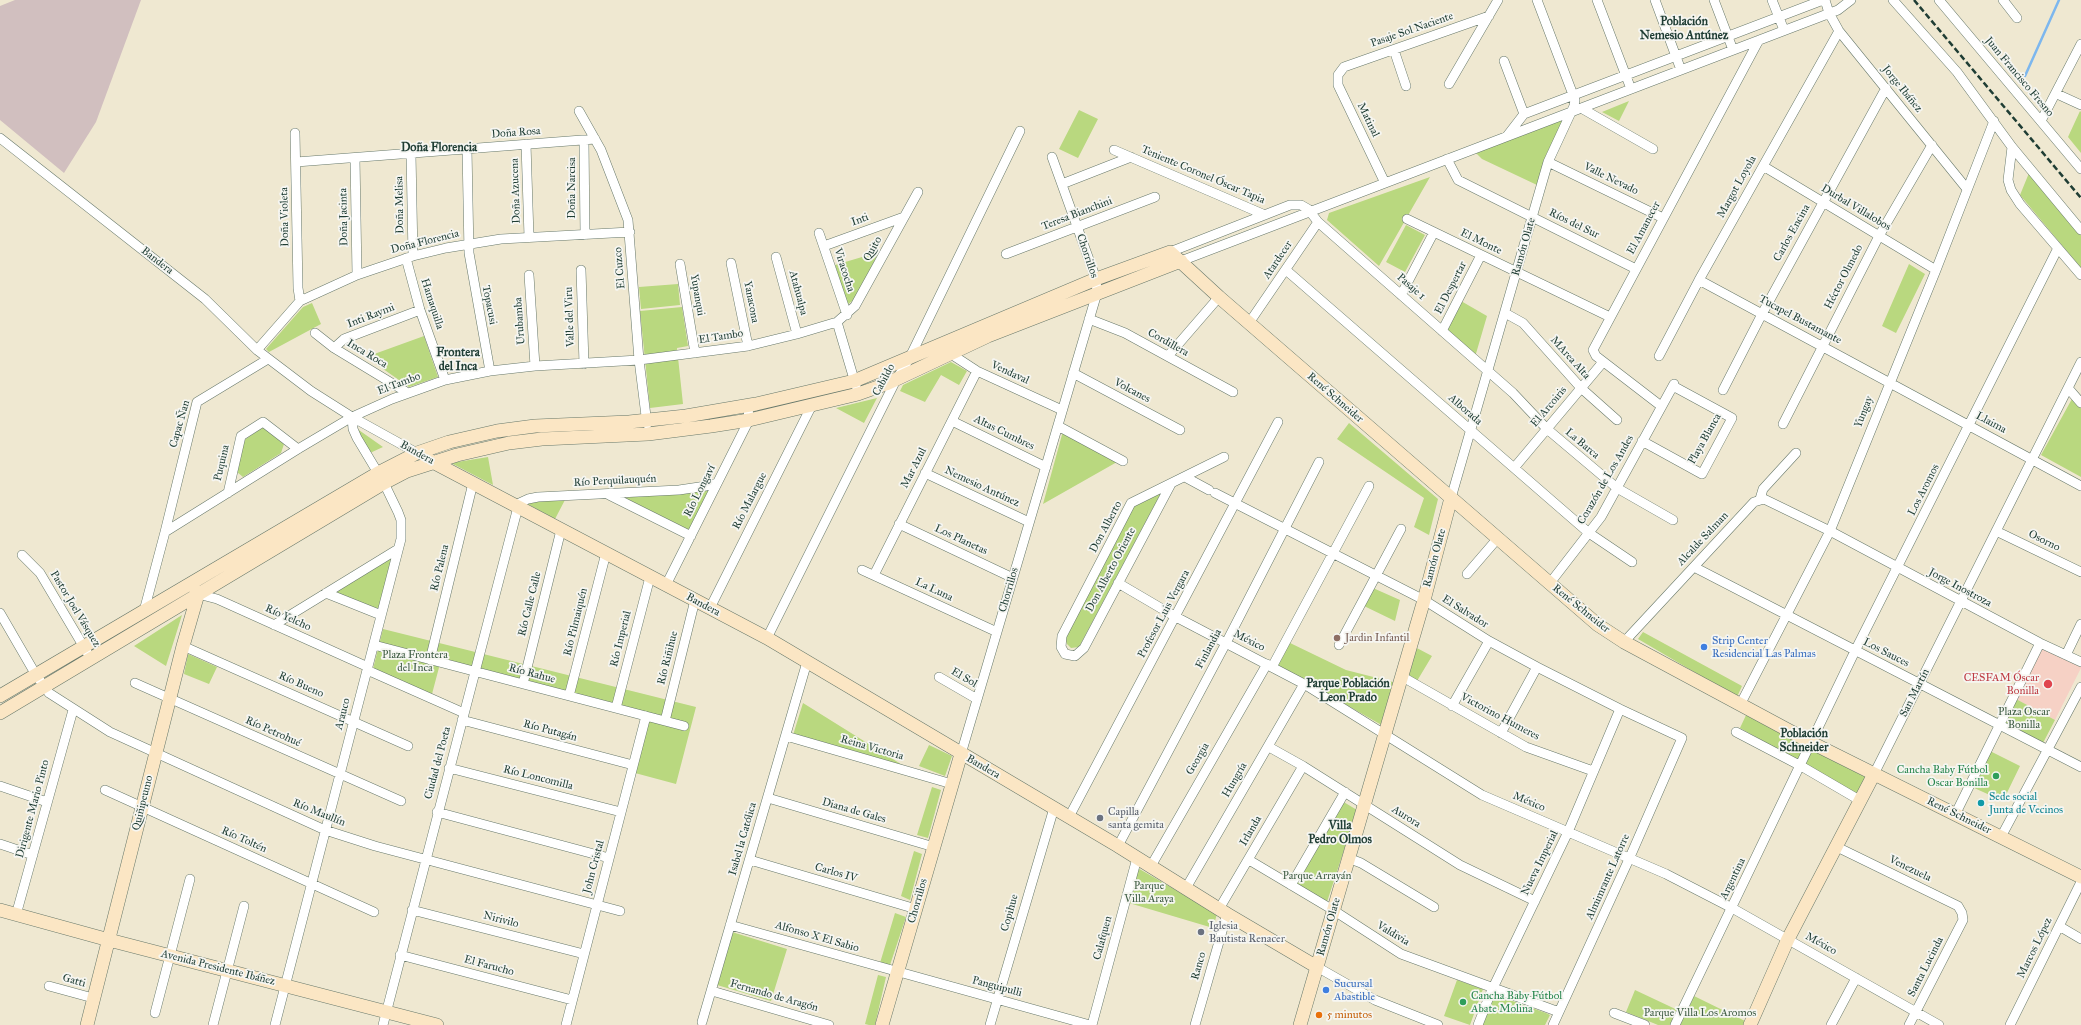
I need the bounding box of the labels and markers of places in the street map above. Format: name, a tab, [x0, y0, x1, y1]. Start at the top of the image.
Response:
place label: Jardin Infantil	[1345, 631, 1410, 645]
marker: Jardin Infantil	[1332, 633, 1342, 643]
place label: Strip Center Residencial Las Palmas	[1712, 634, 1816, 660]
marker: Strip Center Residencial Las Palmas	[1699, 642, 1709, 652]
place label: CESFAM Óscar Bonilla	[1964, 671, 2039, 697]
marker: CESFAM Óscar Bonilla	[2042, 678, 2054, 690]
place label: Cancha Baby Fútbol Oscar Bonilla	[1897, 763, 1988, 789]
marker: Cancha Baby Fútbol Oscar Bonilla	[1991, 771, 2001, 781]
place label: Sede social Junta de Vecinos	[1989, 790, 2063, 816]
marker: Sede social Junta de Vecinos	[1976, 798, 1986, 808]
place label: Capilla santa gemita	[1108, 805, 1164, 831]
marker: Capilla santa gemita	[1095, 813, 1105, 823]
place label: Iglesia Bautista Renacer	[1209, 919, 1285, 945]
marker: Iglesia Bautista Renacer	[1196, 927, 1206, 937]
place label: Sucursal Abastible	[1334, 977, 1375, 1003]
marker: Sucursal Abastible	[1321, 985, 1331, 995]
place label: Cancha Baby Fútbol Abate Molina	[1471, 989, 1562, 1015]
marker: Cancha Baby Fútbol Abate Molina	[1458, 997, 1468, 1007]
place label: 5 minutos	[1327, 1008, 1372, 1022]
marker: 5 minutos	[1314, 1010, 1324, 1020]

